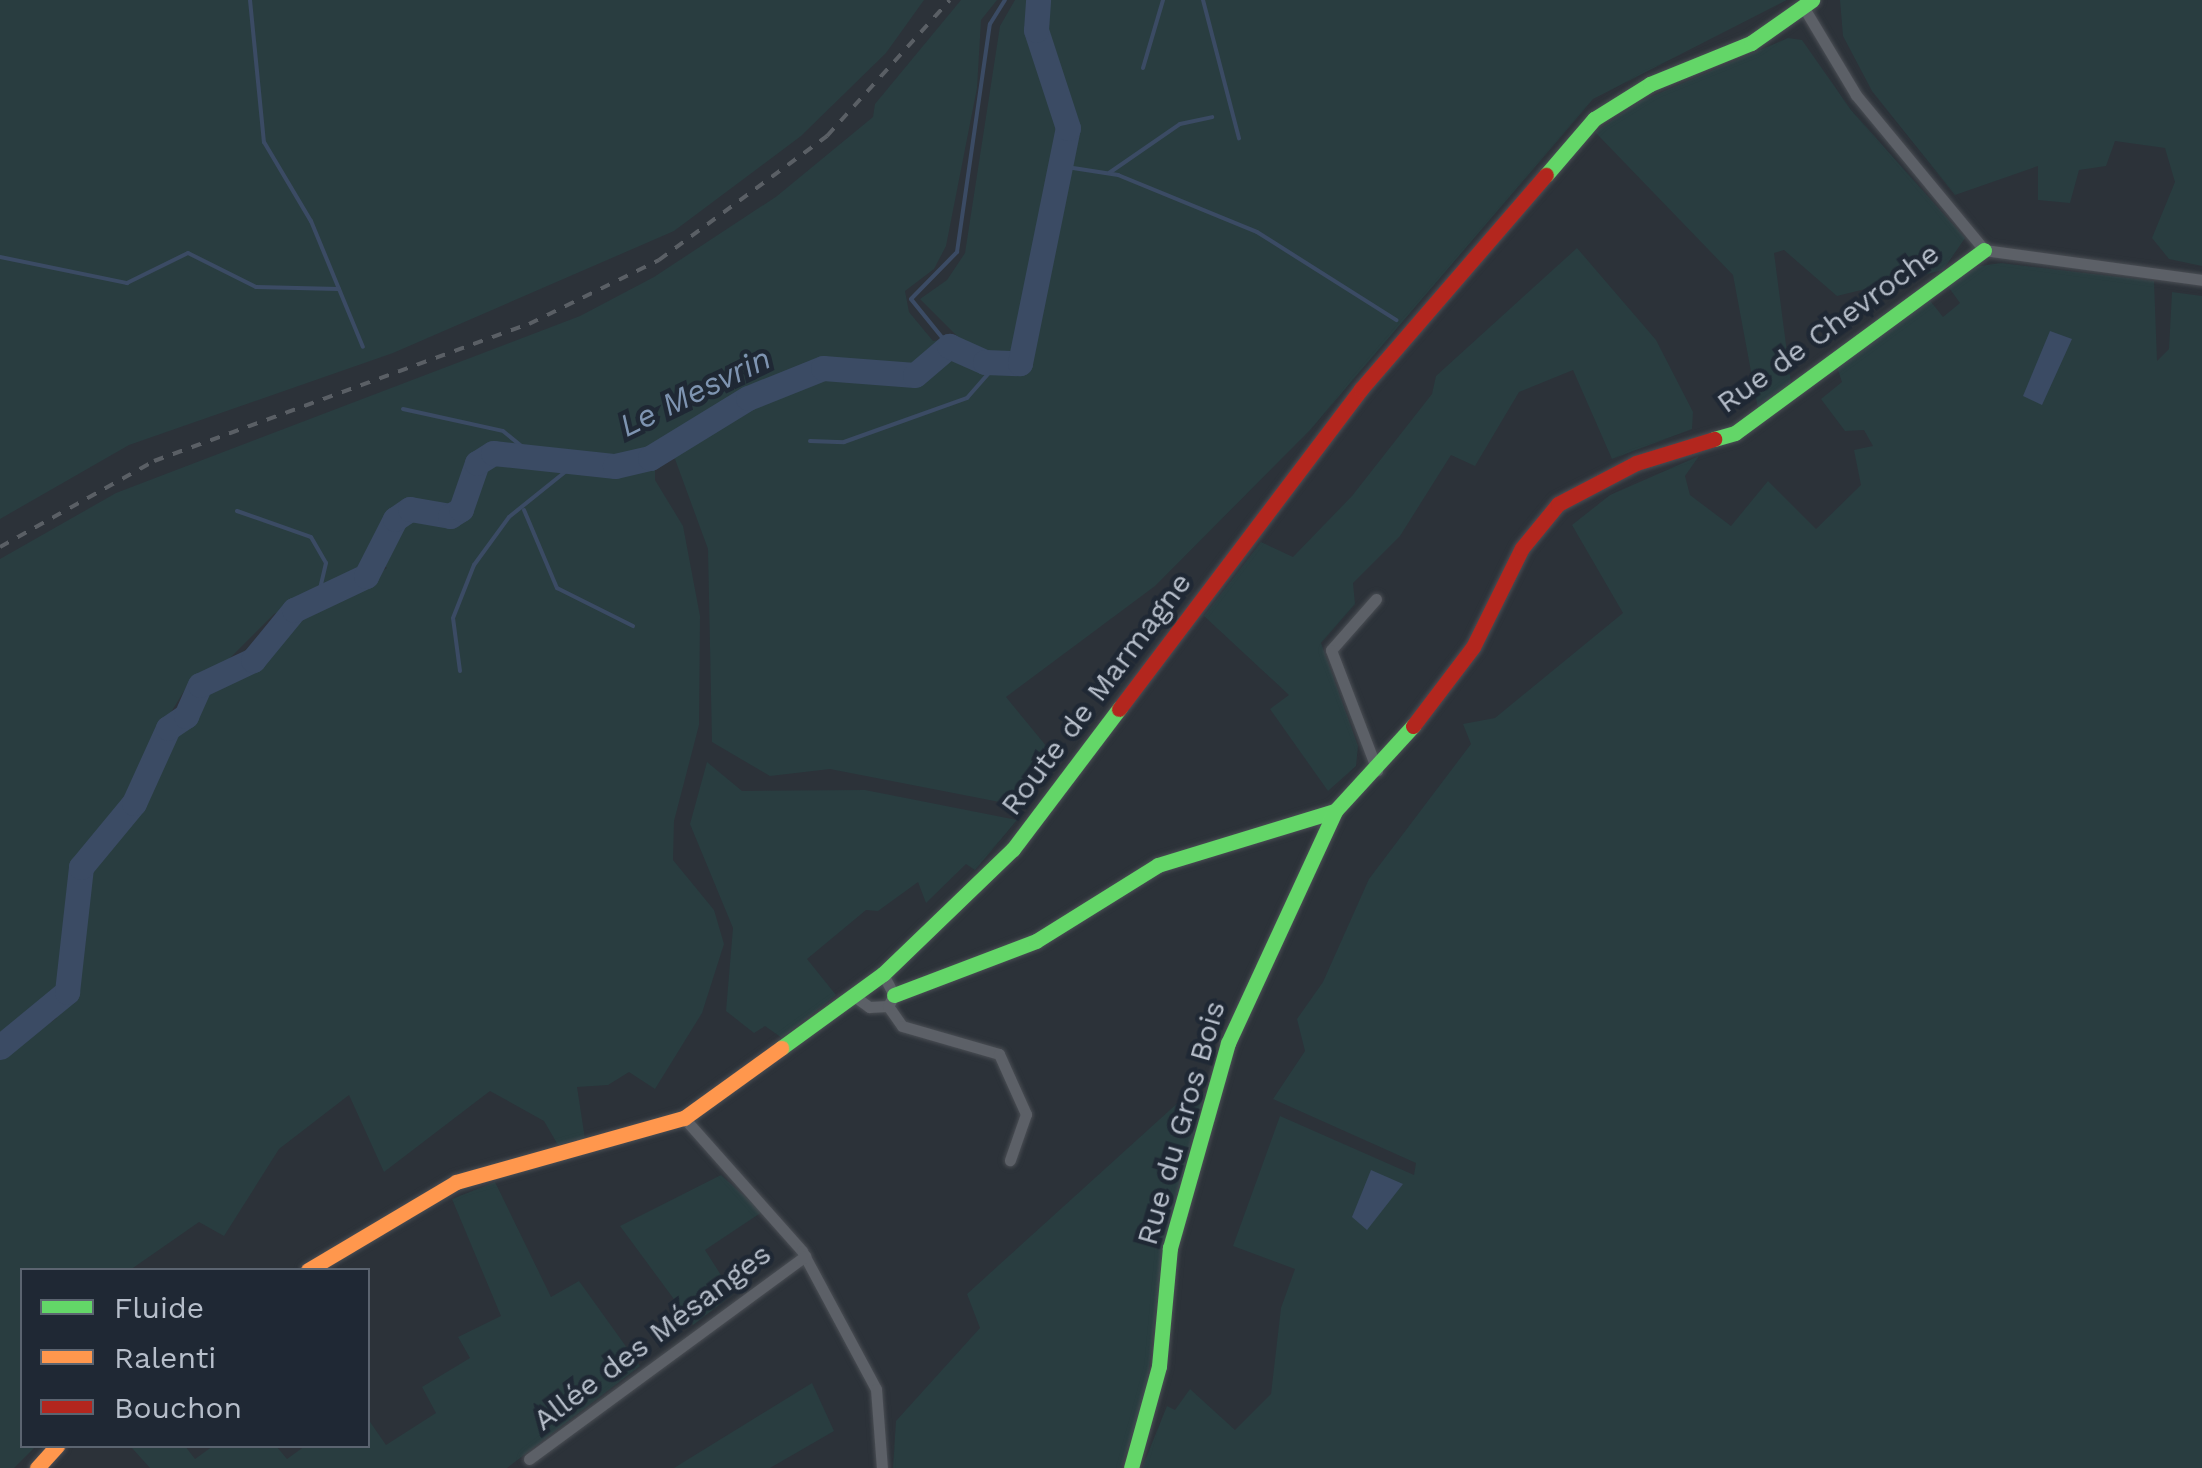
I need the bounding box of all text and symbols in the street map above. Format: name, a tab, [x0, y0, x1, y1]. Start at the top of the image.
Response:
street label: Rue de Chevroche	[1710, 235, 1946, 421]
water label: Le Mesvrin	[613, 339, 777, 445]
street label: Route de Marmagne	[993, 566, 1199, 822]
street label: Rue du Gros Bois	[1129, 997, 1233, 1249]
street label: Allée des Mésanges	[526, 1236, 778, 1438]
legend	[20, 1268, 370, 1448]
text: Fluide	[114, 1290, 204, 1325]
text: Ralenti	[114, 1340, 216, 1375]
text: Bouchon	[114, 1390, 242, 1425]

